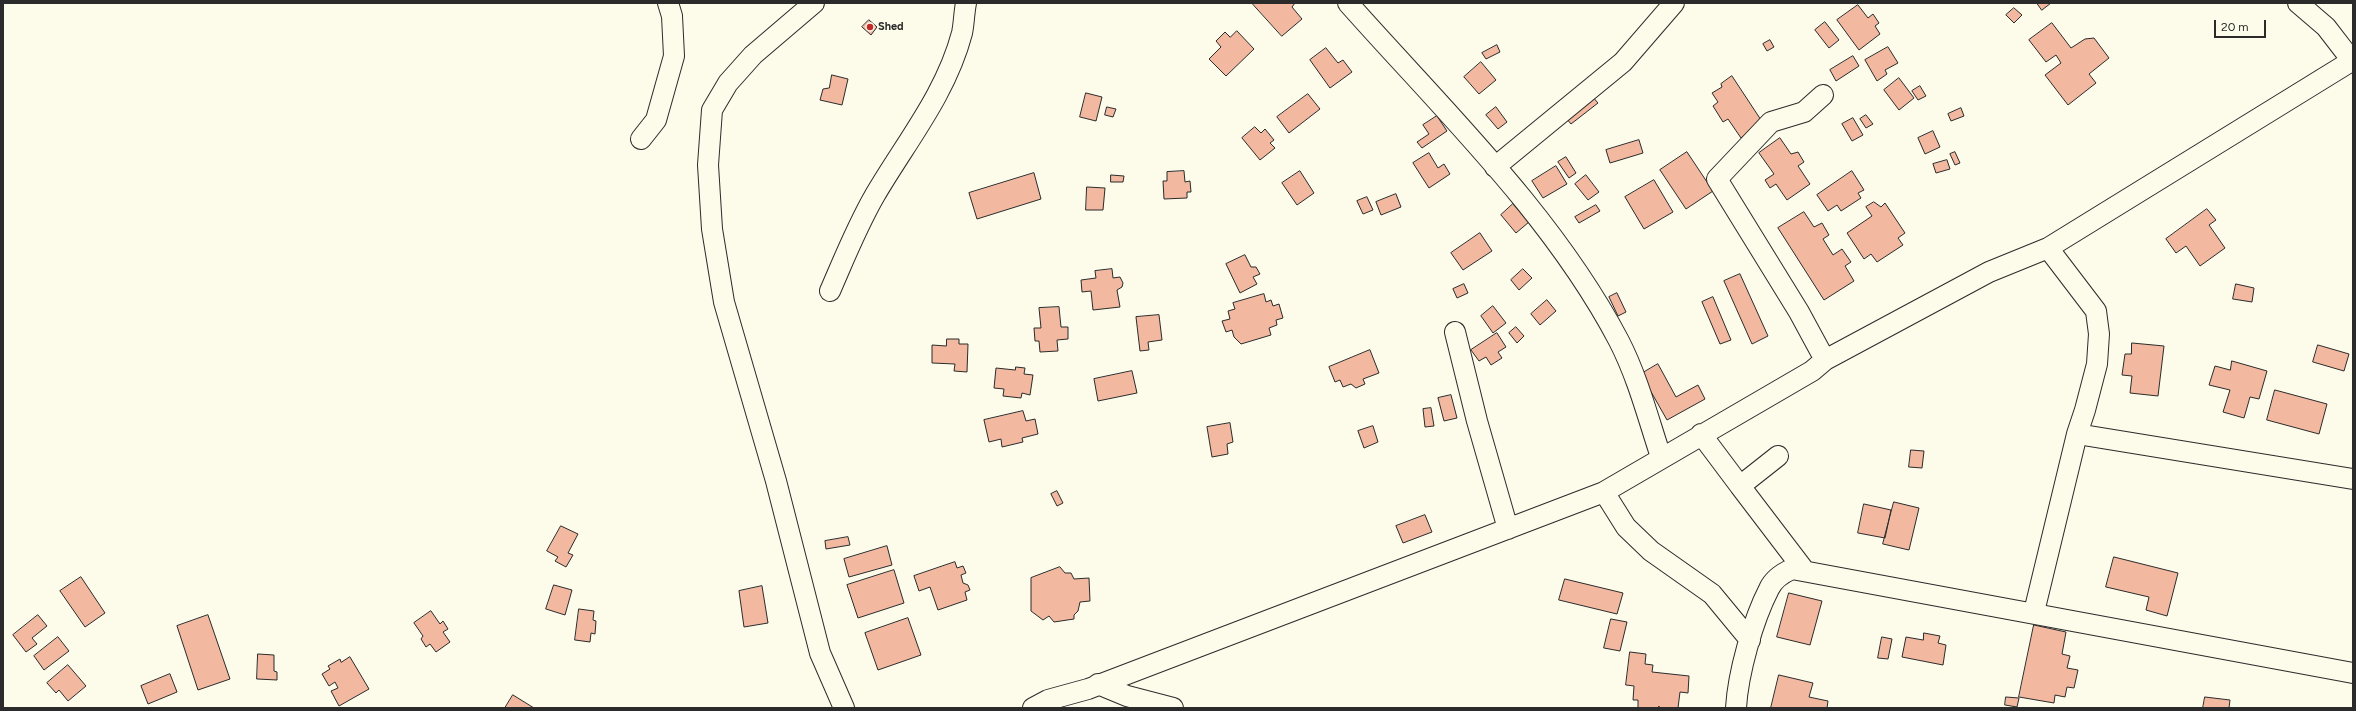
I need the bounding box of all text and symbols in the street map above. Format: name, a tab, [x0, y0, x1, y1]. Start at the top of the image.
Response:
scale bar	[2216, 12, 2268, 38]
place label: Shed	[878, 20, 904, 34]
text: 20 m	[2221, 20, 2249, 34]
marker: Shed	[865, 22, 875, 32]

